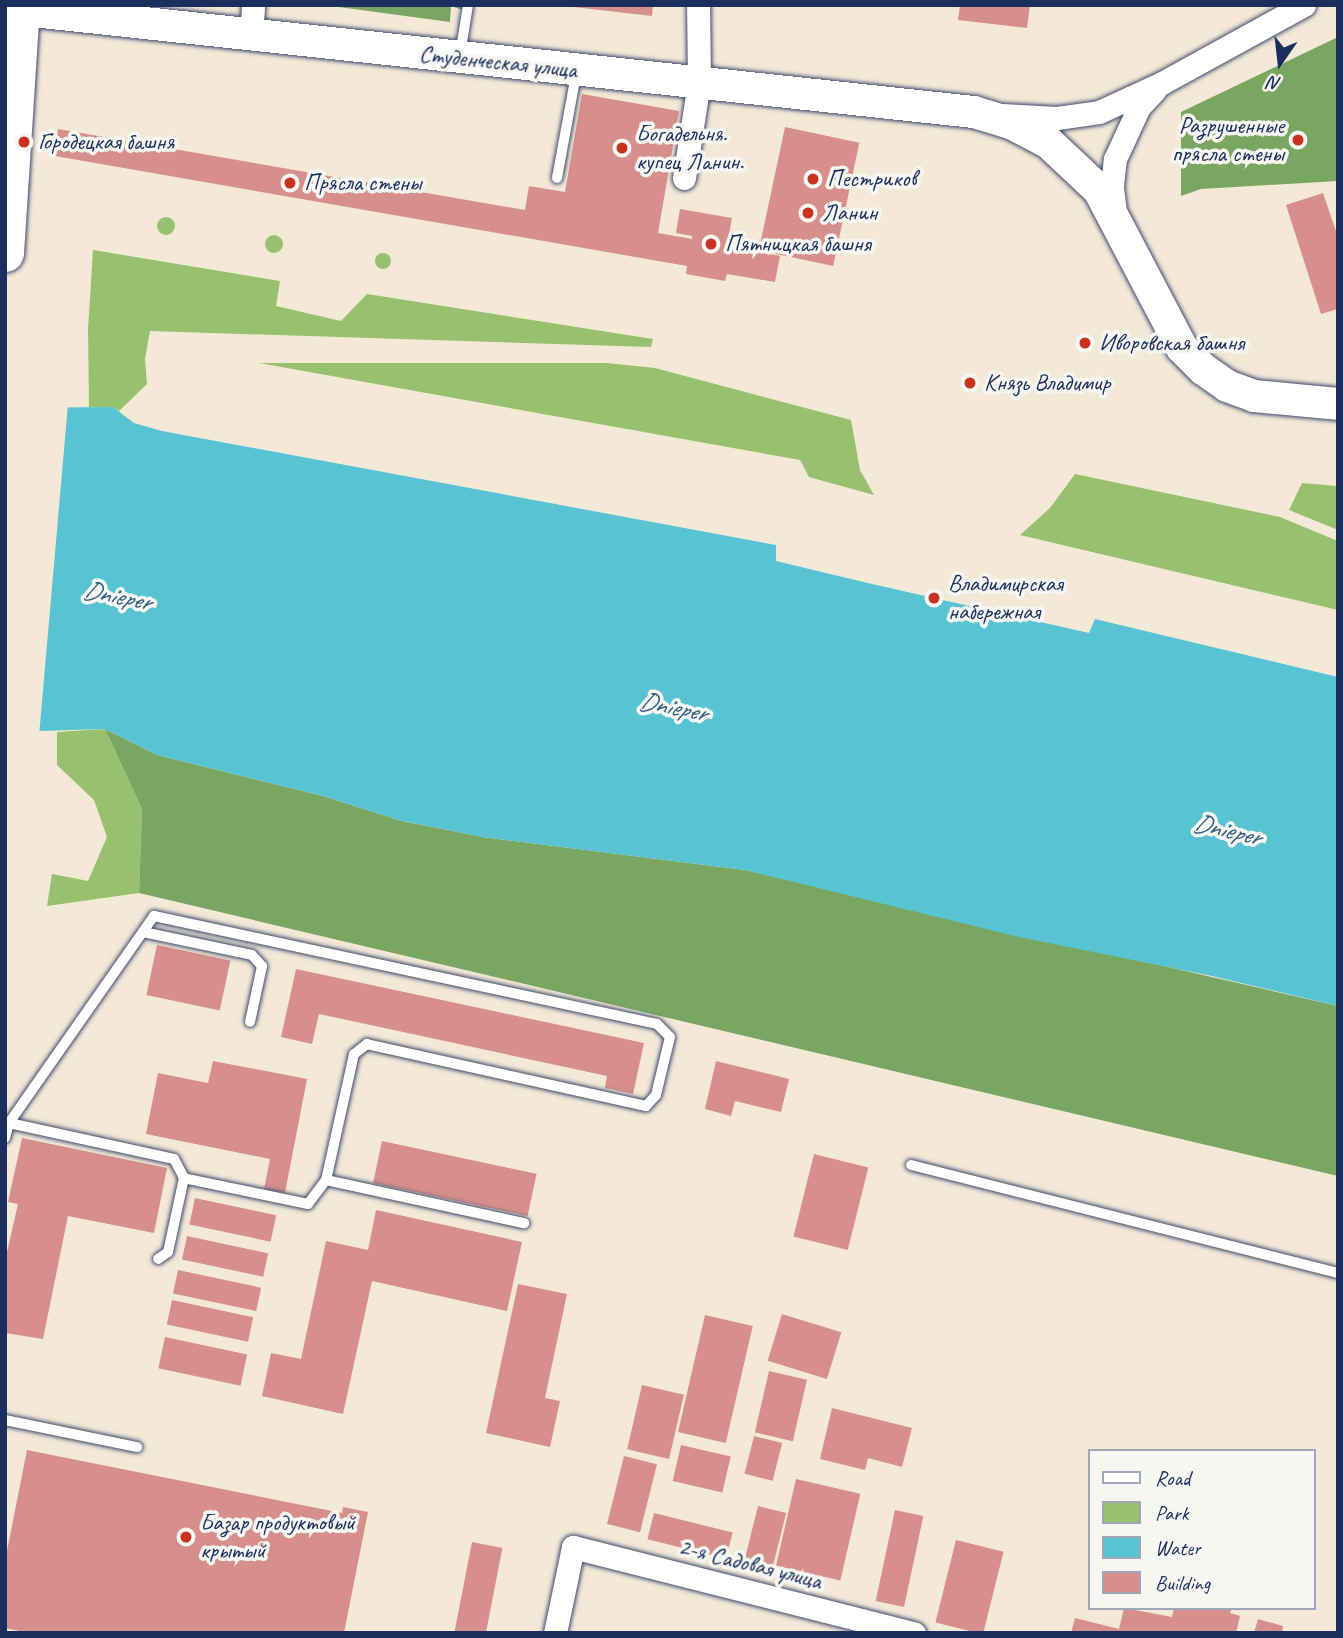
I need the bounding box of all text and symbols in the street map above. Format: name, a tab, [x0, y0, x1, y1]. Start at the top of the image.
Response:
north arrow	[1245, 28, 1315, 98]
street label: Студенческая улица	[417, 39, 579, 85]
text: N	[1266, 70, 1284, 96]
place label: Разрушенные прясла стены	[1170, 112, 1284, 168]
place label: Богадельня. купец Ланин.	[636, 120, 746, 176]
place label: Городецкая башня	[38, 128, 174, 156]
marker: Разрушенные прясла стены	[1290, 132, 1306, 148]
marker: Городецкая башня	[16, 134, 32, 150]
marker: Богадельня. купец Ланин.	[614, 140, 630, 156]
place label: Пестриков	[827, 165, 916, 193]
place label: Прясла стены	[304, 169, 421, 197]
marker: Пестриков	[805, 171, 821, 187]
marker: Прясла стены	[282, 175, 298, 191]
place label: Ланин	[822, 199, 877, 227]
marker: Ланин	[800, 205, 816, 221]
place label: Пятницкая башня	[725, 230, 872, 258]
marker: Пятницкая башня	[703, 236, 719, 252]
place label: Иворовская башня	[1099, 329, 1244, 357]
marker: Иворовская башня	[1077, 335, 1093, 351]
place label: Князь Владимир	[984, 369, 1114, 397]
marker: Князь Владимир	[962, 375, 978, 391]
place label: Владимирская набережная	[948, 570, 1063, 626]
water label: Dnieper	[81, 574, 153, 618]
marker: Владимирская набережная	[926, 590, 942, 606]
water label: Dnieper	[637, 685, 709, 729]
water label: Dnieper	[1191, 807, 1263, 853]
legend	[1088, 1449, 1315, 1610]
text: Road	[1155, 1465, 1190, 1491]
text: Park	[1155, 1500, 1188, 1526]
place label: Базар продуктовый крытый	[200, 1509, 359, 1565]
marker: Базар продуктовый крытый	[178, 1529, 194, 1545]
street label: 2-я Садовая улица	[674, 1532, 826, 1596]
text: Water	[1155, 1535, 1201, 1561]
text: Building	[1155, 1570, 1210, 1596]

